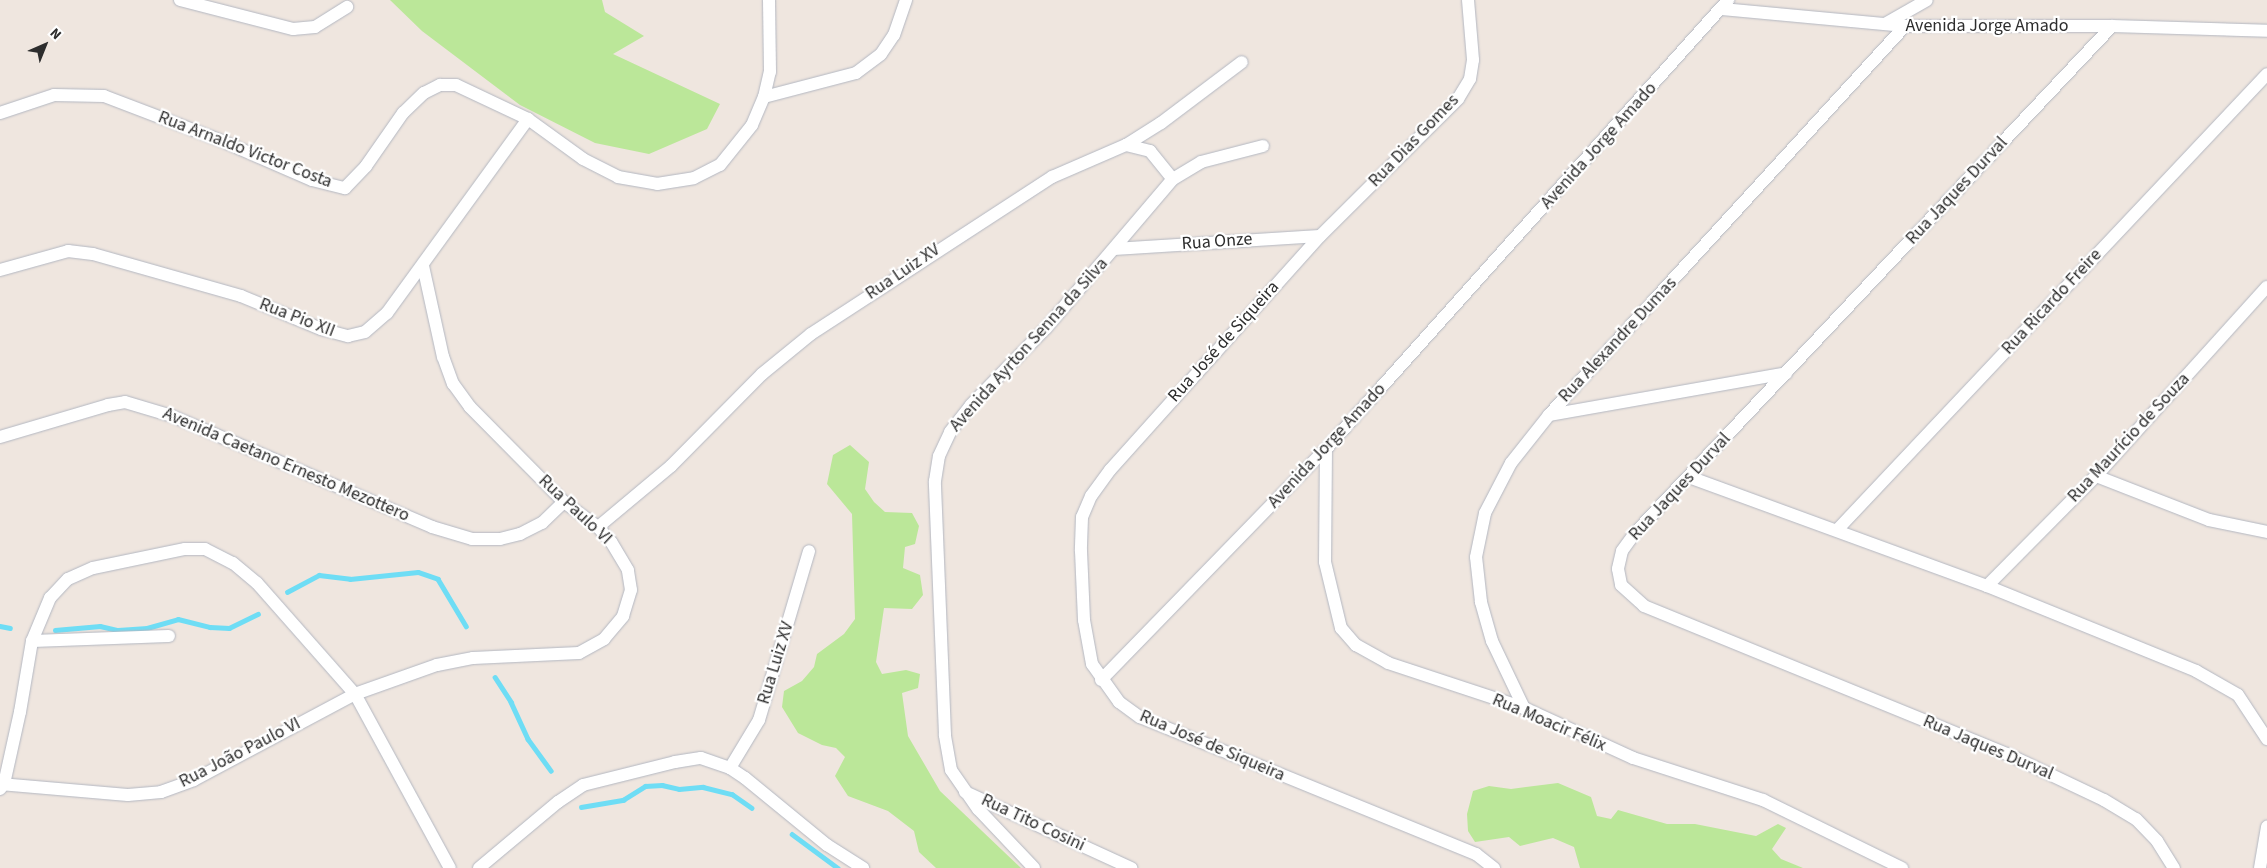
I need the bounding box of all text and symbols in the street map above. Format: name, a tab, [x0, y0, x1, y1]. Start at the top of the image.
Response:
street label: Avenida Jorge Amado	[1905, 15, 2069, 37]
north arrow	[20, 20, 70, 70]
text: N	[45, 24, 66, 45]
street label: Avenida Jorge Amado	[1536, 78, 1662, 214]
street label: Rua Dias Gomes	[1364, 90, 1464, 192]
street label: Rua Arnaldo Victor Costa	[155, 107, 335, 193]
street label: Rua Jaques Durval	[1902, 133, 2012, 249]
street label: Rua Onze	[1181, 229, 1253, 255]
street label: Rua Luiz XV	[862, 239, 944, 305]
street label: Rua Ricardo Freire	[1997, 245, 2107, 359]
street label: Avenida Ayrton Senna da Silva	[945, 254, 1113, 436]
street label: Rua Alexandre Dumas	[1554, 273, 1682, 407]
street label: Rua José de Siqueira	[1164, 277, 1284, 407]
street label: Rua Pio XII	[256, 294, 338, 342]
street label: Rua Maurício de Souza	[2063, 369, 2195, 507]
street label: Avenida Jorge Amado	[1263, 379, 1391, 513]
street label: Avenida Caetano Ernesto Mezottero	[159, 403, 413, 527]
street label: Rua Jaques Durval	[1625, 429, 1735, 545]
street label: Rua Paulo VI	[534, 470, 616, 550]
street label: Rua Luiz XV	[753, 619, 799, 707]
street label: Rua Moacir Félix	[1489, 689, 1609, 757]
street label: Rua José de Siqueira	[1136, 706, 1288, 786]
street label: Rua Jaques Durval	[1920, 711, 2056, 785]
street label: Rua João Paulo VI	[176, 713, 304, 793]
street label: Rua Tito Cosini	[978, 790, 1088, 856]

